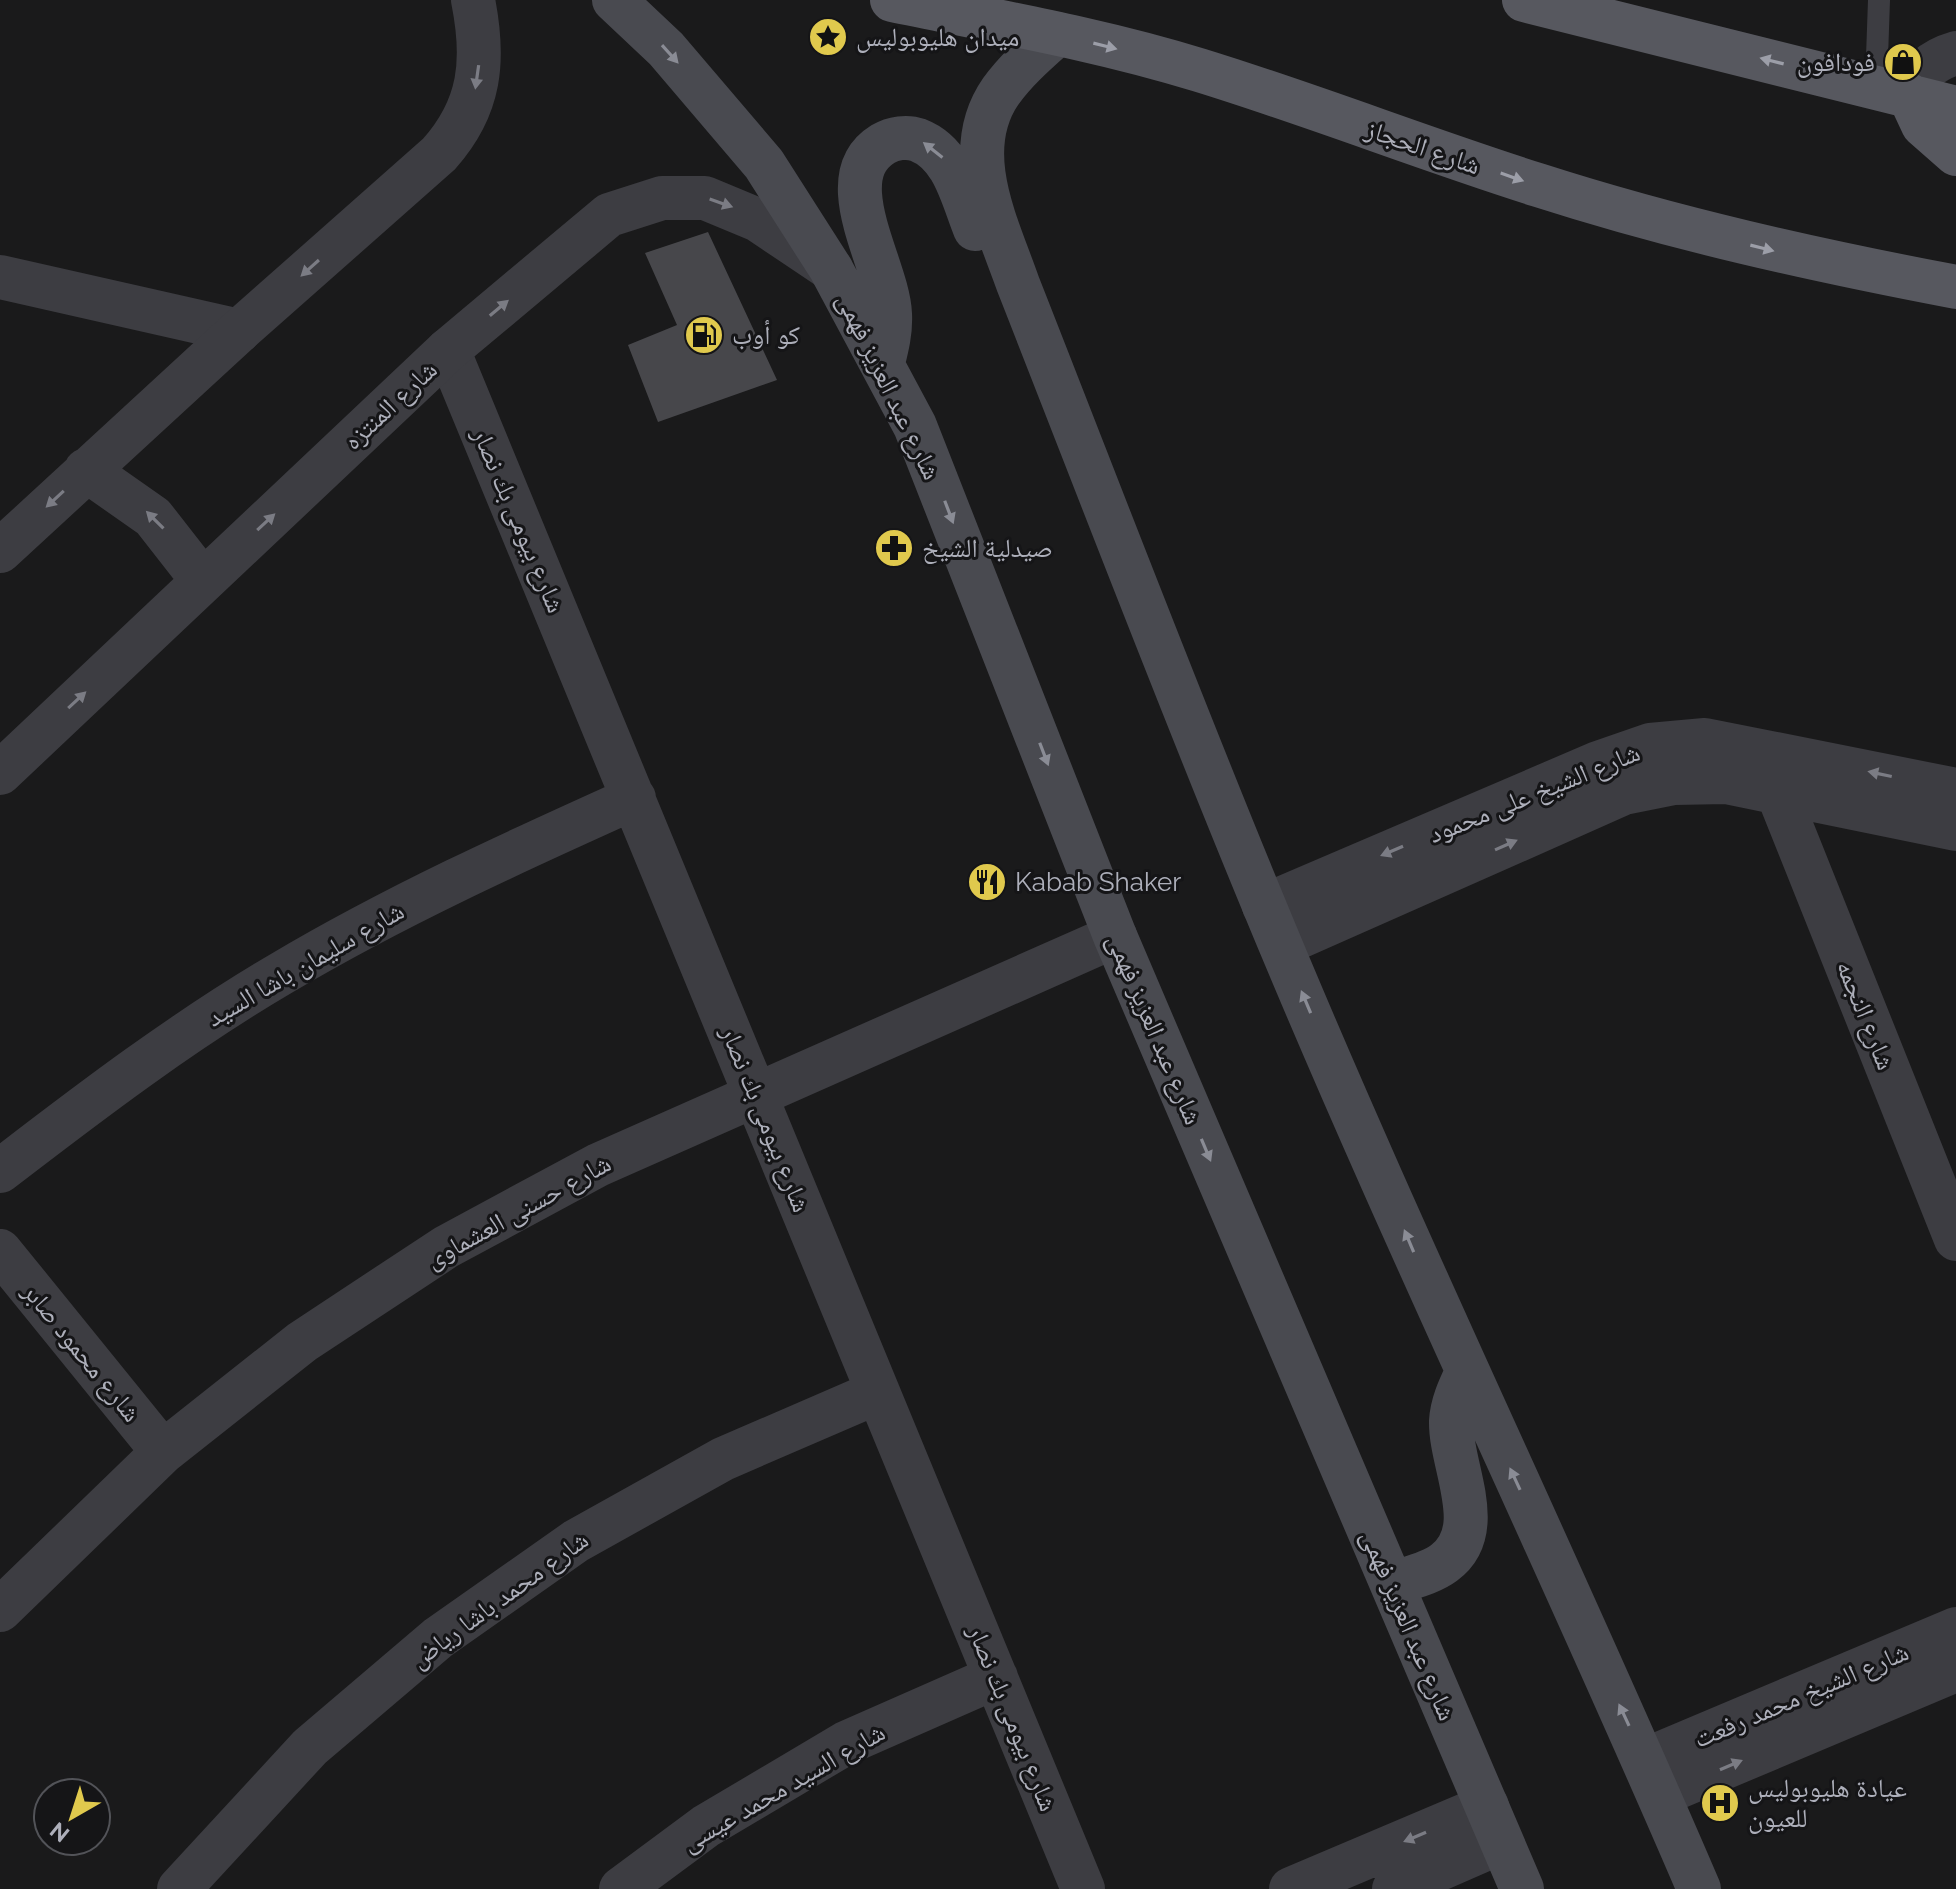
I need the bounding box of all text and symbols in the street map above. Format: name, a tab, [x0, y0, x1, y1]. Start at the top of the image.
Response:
place icon: ميدان هليوبوليس	[807, 16, 849, 58]
place label: ميدان هليوبوليس	[856, 22, 1019, 53]
one-way arrow	[1092, 40, 1117, 53]
shop icon: فودافون	[1882, 41, 1924, 83]
one-way arrow	[661, 43, 678, 63]
place label: فودافون	[1797, 47, 1875, 78]
one-way arrow	[1760, 54, 1785, 66]
one-way arrow	[470, 65, 483, 90]
street label: شارع الحجاز	[1361, 113, 1484, 182]
one-way arrow	[923, 143, 943, 159]
one-way arrow	[1500, 171, 1524, 183]
one-way arrow	[709, 198, 733, 210]
one-way arrow	[1750, 242, 1775, 254]
one-way arrow	[301, 259, 321, 276]
street label: شارع عبد العزيز فهمى	[830, 288, 947, 485]
one-way arrow	[488, 300, 508, 317]
fuel station icon: كو أوب	[683, 314, 725, 356]
place label: كو أوب	[732, 319, 800, 350]
street label: شارع المنتزه	[337, 354, 444, 456]
street label: شارع بيومى بك نصار	[465, 422, 571, 617]
one-way arrow	[46, 490, 65, 508]
one-way arrow	[943, 500, 956, 524]
one-way arrow	[146, 512, 165, 530]
one-way arrow	[256, 513, 275, 531]
pharmacy icon: صيدلية الشيخ	[873, 527, 915, 569]
place label: صيدلية الشيخ	[922, 533, 1053, 565]
one-way arrow	[67, 692, 86, 710]
street label: شارع الشيخ على محمود	[1424, 737, 1645, 851]
one-way arrow	[1037, 742, 1050, 766]
one-way arrow	[1867, 767, 1892, 780]
one-way arrow	[1494, 838, 1518, 852]
one-way arrow	[1381, 845, 1404, 858]
restaurant icon: Kabab Shaker	[966, 861, 1008, 903]
place label: Kabab Shaker	[1015, 867, 1181, 897]
street label: شارع سليمان باشا السيد	[201, 895, 409, 1034]
street label: شارع عبد العزيز فهمى	[1100, 929, 1209, 1129]
street label: شارع النجمه	[1830, 956, 1901, 1074]
one-way arrow	[1299, 991, 1312, 1014]
street label: شارع بيومى بك نصار	[714, 1021, 817, 1217]
one-way arrow	[1200, 1138, 1213, 1162]
street label: شارع حسنى العشماوى	[420, 1148, 616, 1275]
one-way arrow	[1402, 1229, 1415, 1253]
street label: شارع محمود صابر	[15, 1276, 147, 1428]
one-way arrow	[1508, 1467, 1522, 1490]
street label: شارع محمد باشا رياض	[404, 1524, 595, 1675]
street label: شارع عبد العزيز فهمى	[1354, 1525, 1463, 1725]
street label: شارع بيومى بك نصار	[961, 1620, 1064, 1816]
street label: شارع الشيخ محمد رفعت	[1689, 1636, 1914, 1756]
one-way arrow	[1617, 1703, 1631, 1726]
street label: شارع السيد محمد عيسى	[676, 1717, 890, 1858]
one-way arrow	[1719, 1759, 1743, 1772]
place label: عيادة هليوبوليس للعيون	[1748, 1773, 1907, 1834]
north arrow	[32, 1777, 112, 1857]
hospital icon: عيادة هليوبوليس للعيون	[1699, 1782, 1741, 1824]
text: N	[45, 1817, 74, 1848]
one-way arrow	[1403, 1830, 1427, 1843]

